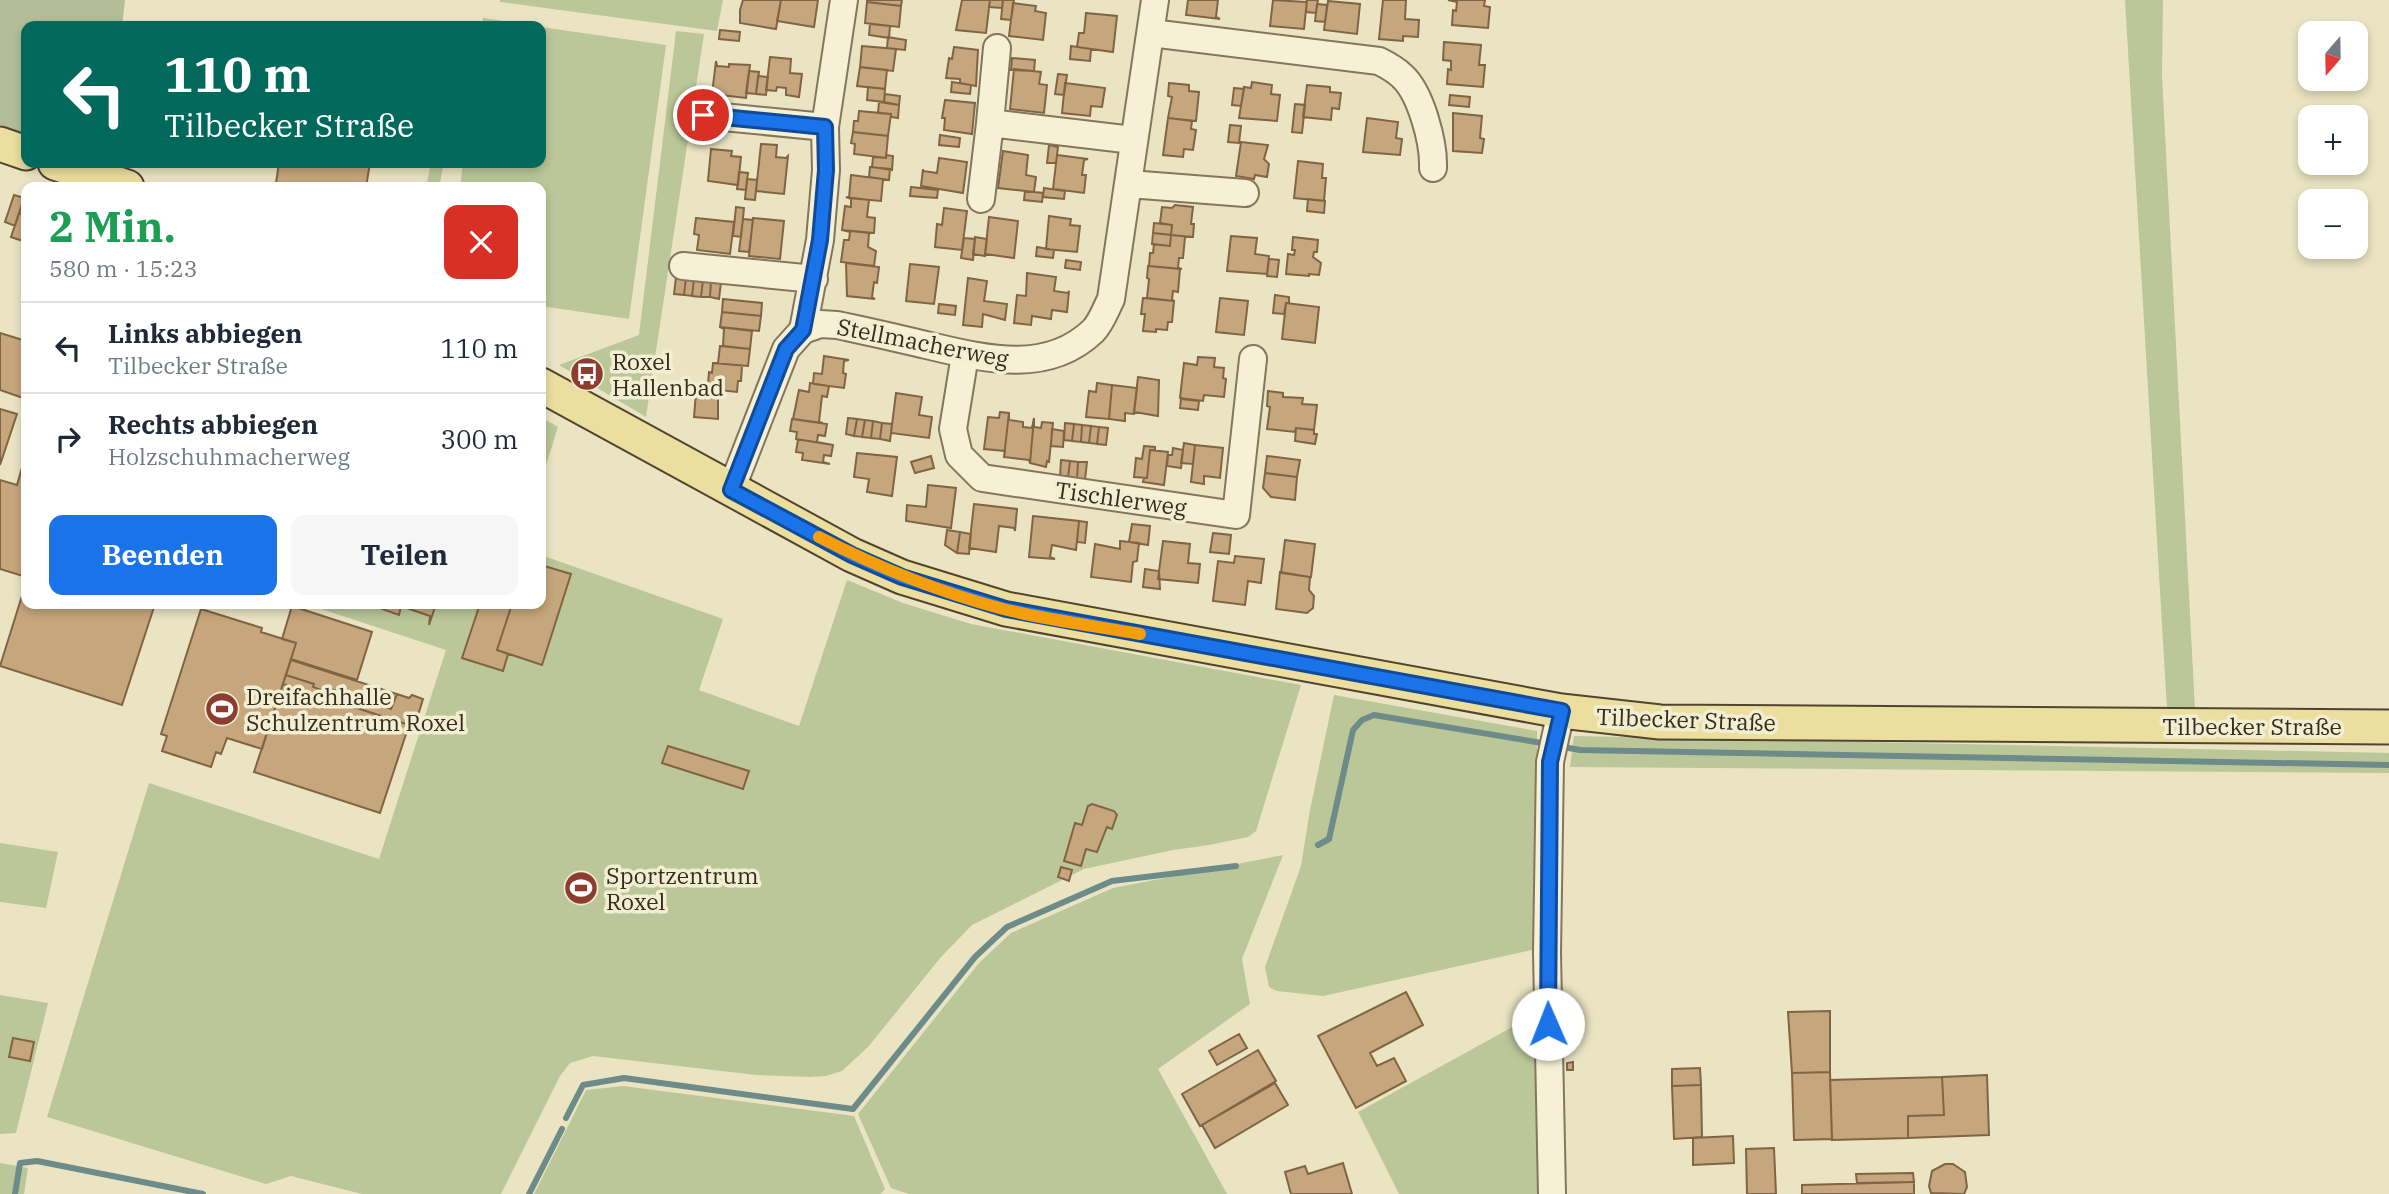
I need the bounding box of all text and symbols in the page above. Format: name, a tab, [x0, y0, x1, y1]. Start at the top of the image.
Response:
north arrow	[2298, 21, 2368, 91]
map controls	[2298, 21, 2368, 259]
text: 110 m	[164, 42, 311, 105]
icon: left	[49, 49, 140, 140]
pin	[673, 85, 733, 145]
icon: arrive	[684, 96, 722, 134]
text: Tilbecker Straße	[164, 104, 414, 146]
button: +	[2298, 105, 2368, 175]
button: −	[2298, 189, 2368, 259]
text: 2 Min.	[49, 199, 176, 254]
button: close	[444, 205, 518, 279]
text: 580 m · 15:23	[49, 253, 198, 283]
street label: Stellmacherweg	[835, 311, 1012, 373]
text: Links abbiegen	[108, 316, 303, 350]
icon: left	[49, 329, 87, 367]
text: 110 m	[440, 331, 518, 365]
place label: Roxel Hallenbad	[612, 346, 724, 402]
text: Tilbecker Straße	[108, 350, 288, 380]
bus stop icon: Roxel Hallenbad	[568, 355, 606, 393]
text: Rechts abbiegen	[108, 407, 318, 441]
icon: right	[49, 420, 87, 458]
text: 300 m	[440, 422, 518, 456]
text: Holzschuhmacherweg	[108, 441, 350, 471]
street label: Tischlerweg	[1053, 474, 1189, 522]
button: Beenden	[49, 515, 277, 595]
button: Teilen	[291, 515, 518, 595]
place label: Dreifachhalle Schulzentrum Roxel	[246, 681, 465, 737]
sports icon: Dreifachhalle Schulzentrum Roxel	[203, 690, 241, 728]
street label: Tilbecker Straße	[1596, 701, 1776, 737]
street label: Tilbecker Straße	[2162, 711, 2342, 741]
place label: Sportzentrum Roxel	[606, 860, 759, 916]
sports icon: Sportzentrum Roxel	[562, 869, 600, 907]
position arrow	[1511, 987, 1585, 1061]

